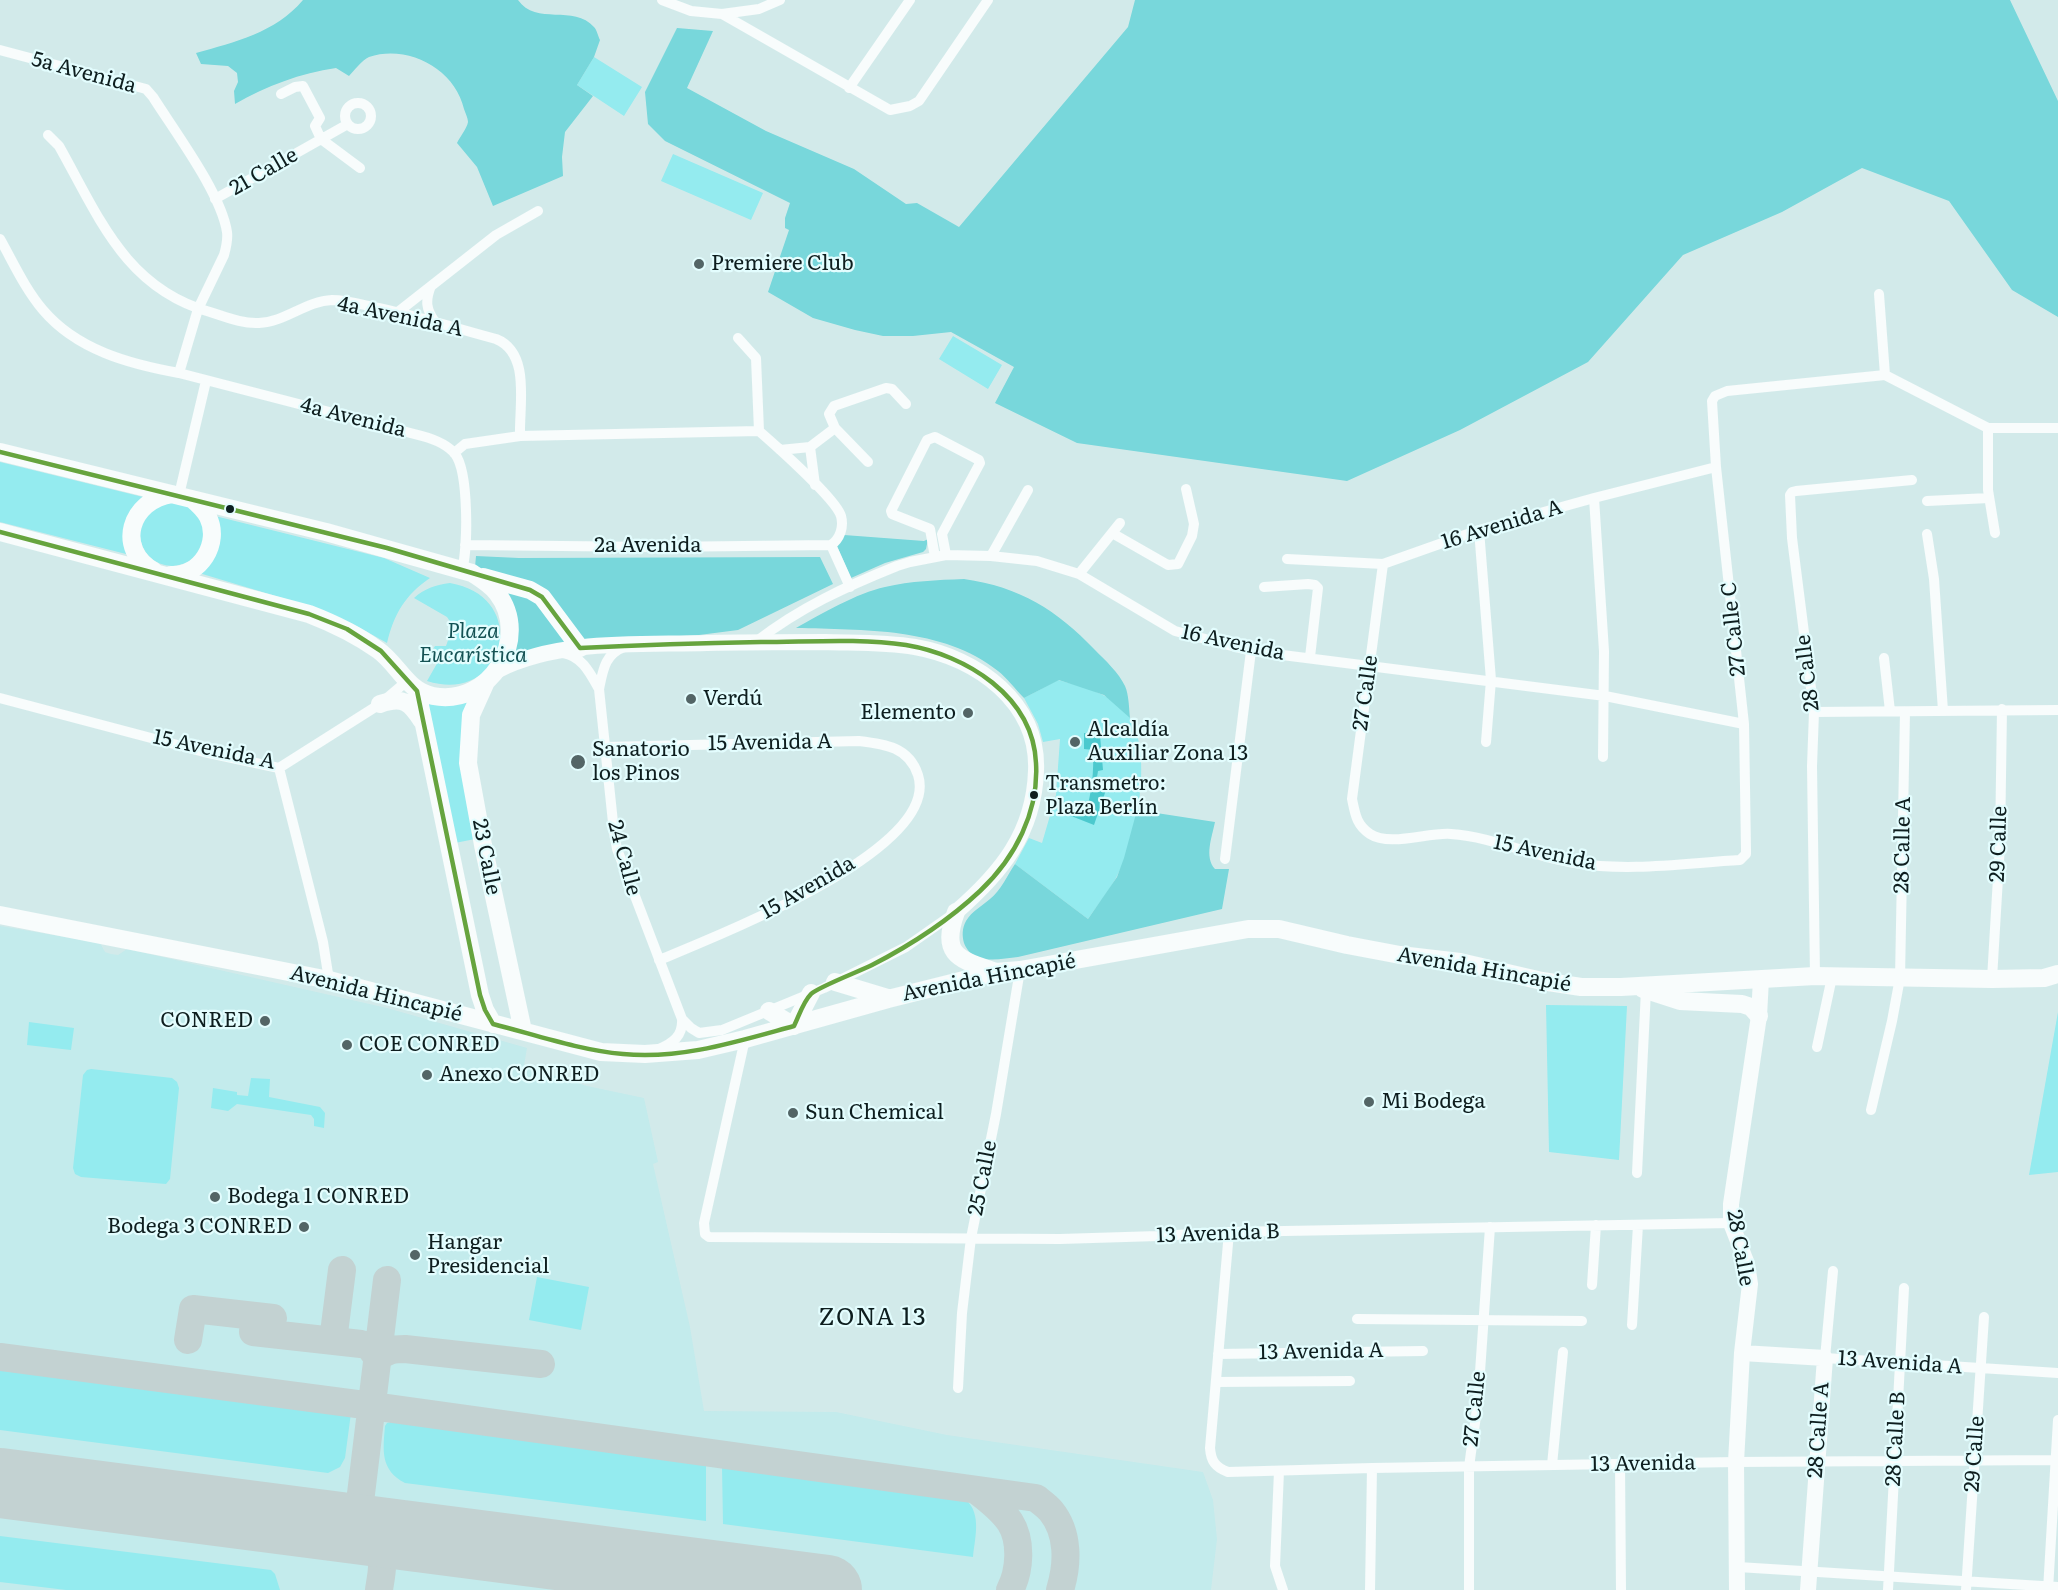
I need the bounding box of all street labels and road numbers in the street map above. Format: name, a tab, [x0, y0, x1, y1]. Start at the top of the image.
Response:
street label: 5a Avenida	[29, 47, 139, 99]
street label: 21 Calle	[226, 143, 302, 201]
street label: 4a Avenida A	[335, 291, 465, 343]
street label: 4a Avenida	[297, 393, 409, 443]
street label: 16 Avenida A	[1439, 495, 1565, 555]
street label: 2a Avenida	[594, 533, 702, 559]
street label: 27 Calle C	[1717, 581, 1751, 677]
street label: 16 Avenida	[1179, 620, 1287, 666]
street label: 28 Calle	[1791, 633, 1825, 713]
street label: 27 Calle	[1348, 654, 1384, 732]
street label: 15 Avenida A	[151, 725, 277, 775]
street label: 15 Avenida A	[708, 729, 832, 757]
street label: 28 Calle A	[1890, 796, 1916, 894]
street label: 29 Calle	[1985, 805, 2013, 883]
street label: 23 Calle	[466, 817, 506, 897]
street label: 24 Calle	[602, 818, 646, 898]
street label: 15 Avenida	[1491, 830, 1599, 876]
street label: 15 Avenida	[756, 851, 860, 925]
street label: Avenida Hincapié	[1395, 942, 1573, 998]
street label: Avenida Hincapié	[900, 949, 1078, 1007]
street label: Avenida Hincapié	[287, 960, 465, 1028]
street label: 25 Calle	[963, 1138, 1003, 1218]
street label: 28 Calle	[1721, 1208, 1759, 1288]
street label: 13 Avenida B	[1156, 1219, 1280, 1249]
street label: 13 Avenida A	[1258, 1338, 1384, 1366]
street label: 13 Avenida A	[1837, 1346, 1963, 1380]
street label: 27 Calle	[1459, 1370, 1491, 1448]
street label: 28 Calle A	[1803, 1381, 1835, 1479]
street label: 28 Calle B	[1881, 1391, 1911, 1487]
street label: 29 Calle	[1960, 1415, 1990, 1493]
street label: 13 Avenida	[1590, 1450, 1696, 1478]

